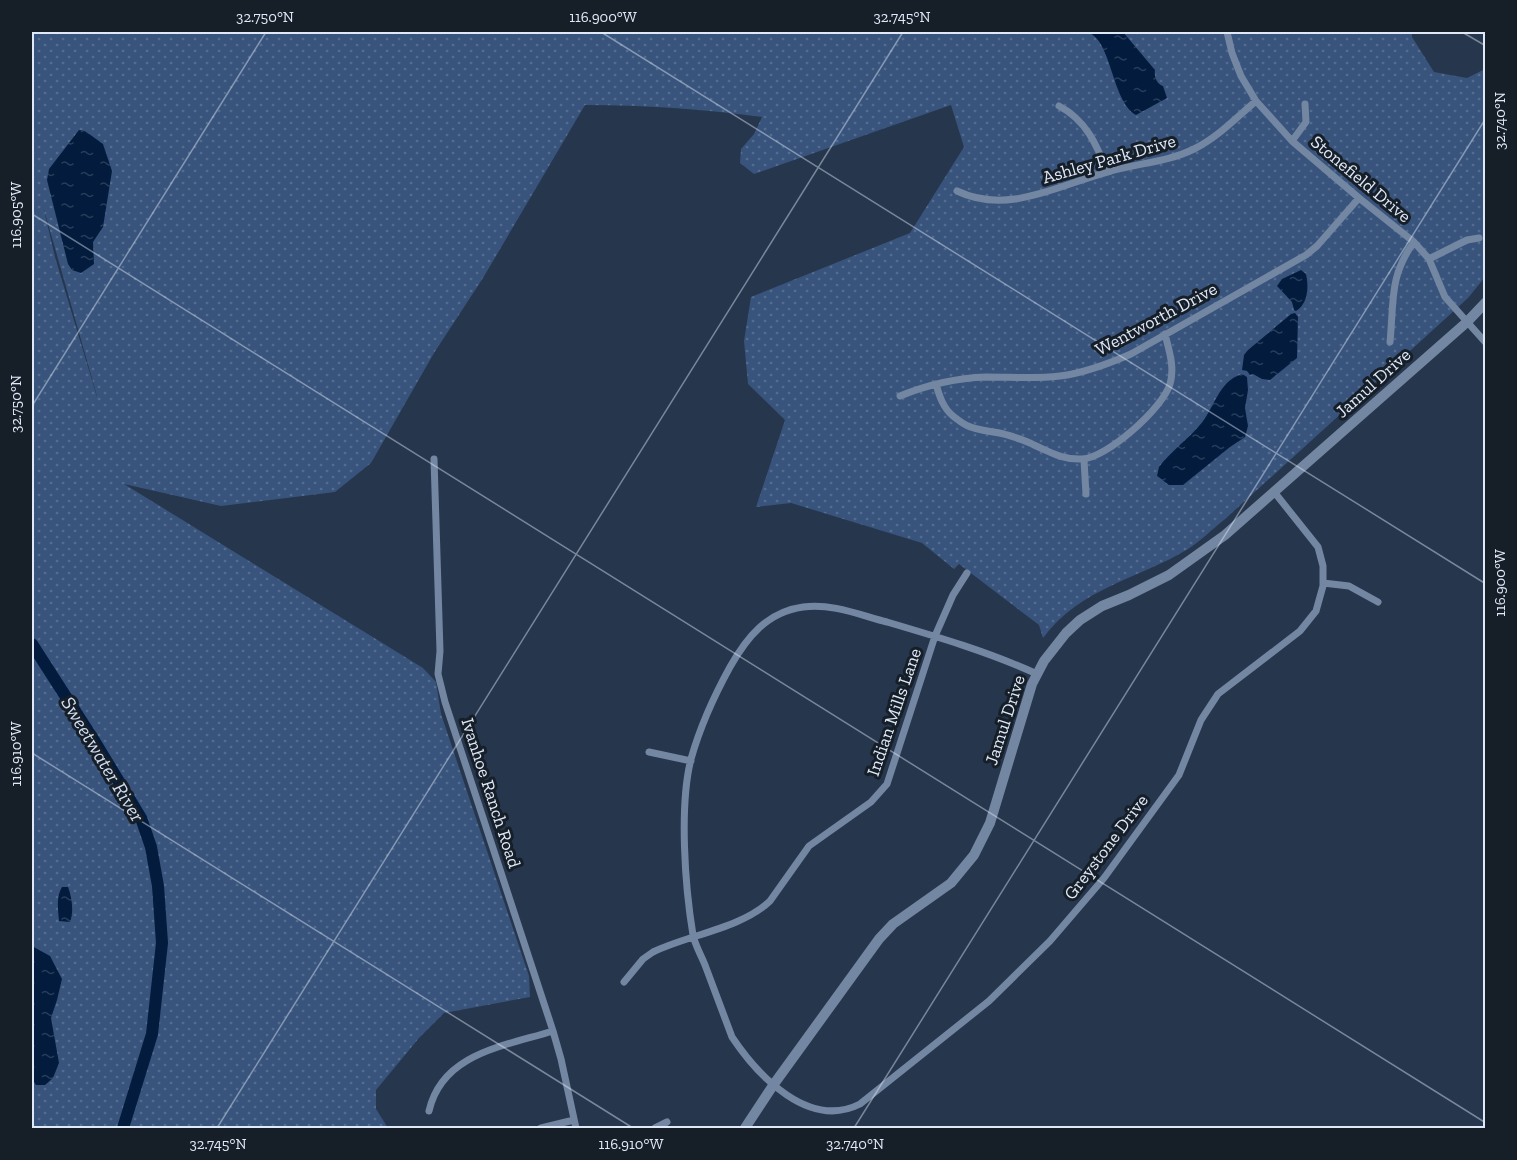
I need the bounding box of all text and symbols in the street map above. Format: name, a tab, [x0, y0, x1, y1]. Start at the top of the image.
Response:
text: 32.750°N	[236, 8, 294, 26]
text: 116.900°W	[569, 8, 637, 26]
text: 32.745°N	[874, 8, 930, 26]
text: 32.740°N	[1491, 92, 1509, 150]
street label: Ashley Park Drive	[1040, 129, 1178, 189]
street label: Stonefield Drive	[1306, 131, 1416, 227]
text: 116.905°W	[7, 182, 25, 248]
street label: Wentworth Drive	[1091, 278, 1221, 360]
street label: Jamul Drive	[1331, 344, 1415, 422]
text: 32.750°N	[7, 375, 25, 433]
text: 116.900°W	[1491, 549, 1509, 617]
street label: Indian Mills Lane	[862, 645, 926, 779]
street label: Jamul Drive	[980, 672, 1030, 768]
water label: Sweetwater River	[56, 692, 150, 826]
street label: Ivanhoe Ranch Road	[456, 715, 526, 871]
text: 116.910°W	[7, 722, 25, 786]
street label: Greystone Drive	[1059, 790, 1153, 904]
text: 32.745°N	[190, 1135, 246, 1153]
text: 116.910°W	[599, 1135, 663, 1153]
text: 32.740°N	[826, 1135, 884, 1153]

